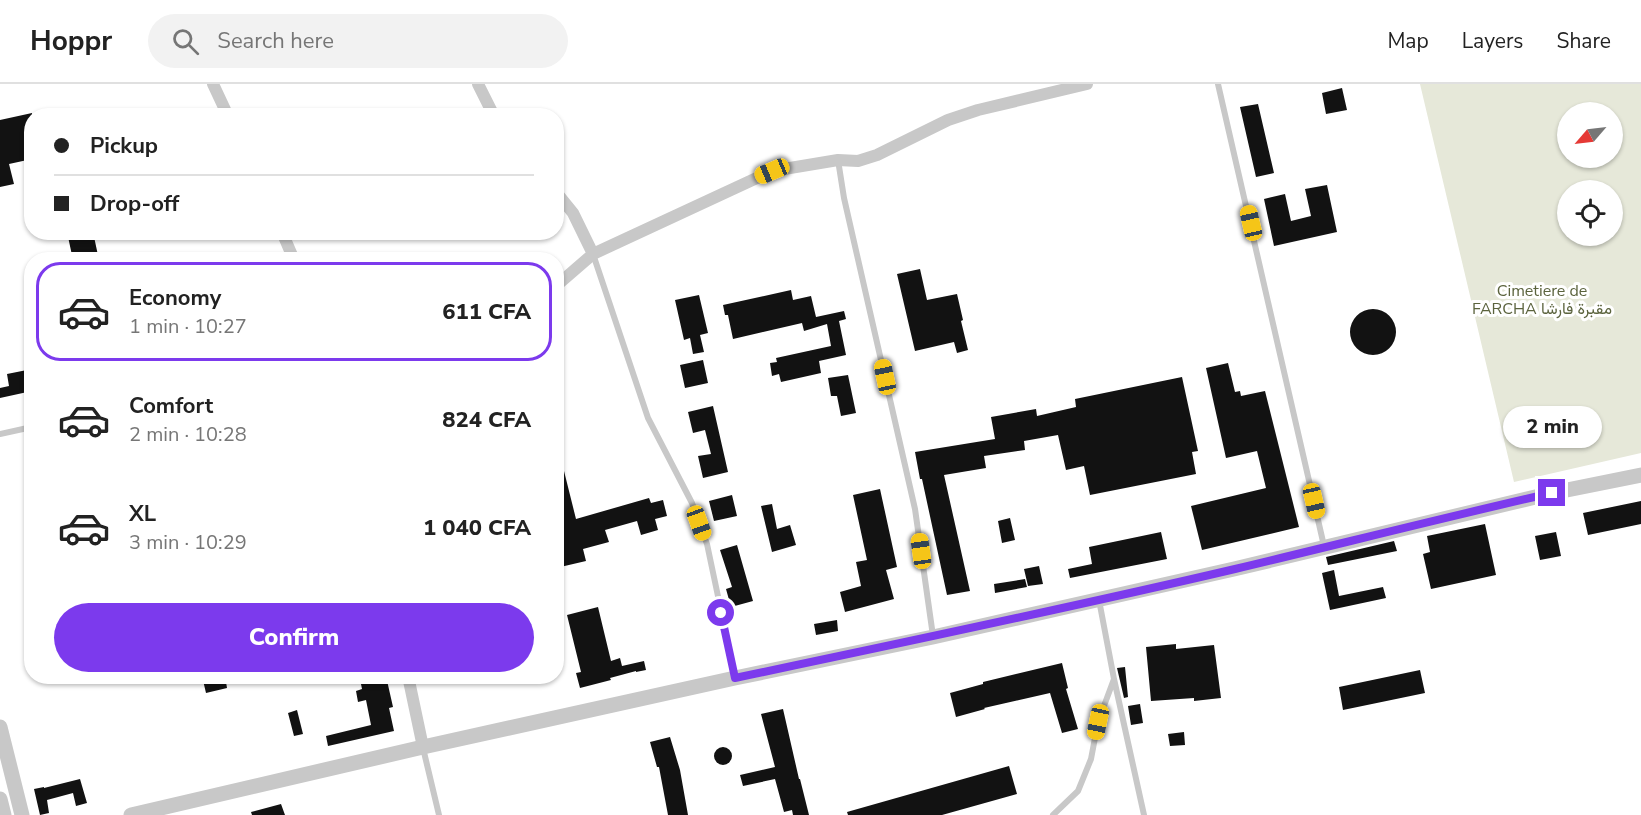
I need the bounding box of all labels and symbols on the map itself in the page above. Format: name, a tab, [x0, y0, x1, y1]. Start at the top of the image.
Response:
north arrow	[1557, 102, 1623, 168]
car	[752, 156, 792, 186]
car	[1238, 203, 1264, 243]
park label: Cimetiere de FARCHA مقبرة فارشا	[1472, 280, 1612, 320]
car	[872, 358, 898, 396]
callout: 2 min	[1502, 406, 1602, 448]
route end	[1538, 479, 1565, 506]
car	[1301, 481, 1327, 521]
car	[684, 503, 714, 543]
car	[910, 532, 932, 570]
route start	[707, 599, 734, 626]
car	[1085, 703, 1111, 741]

